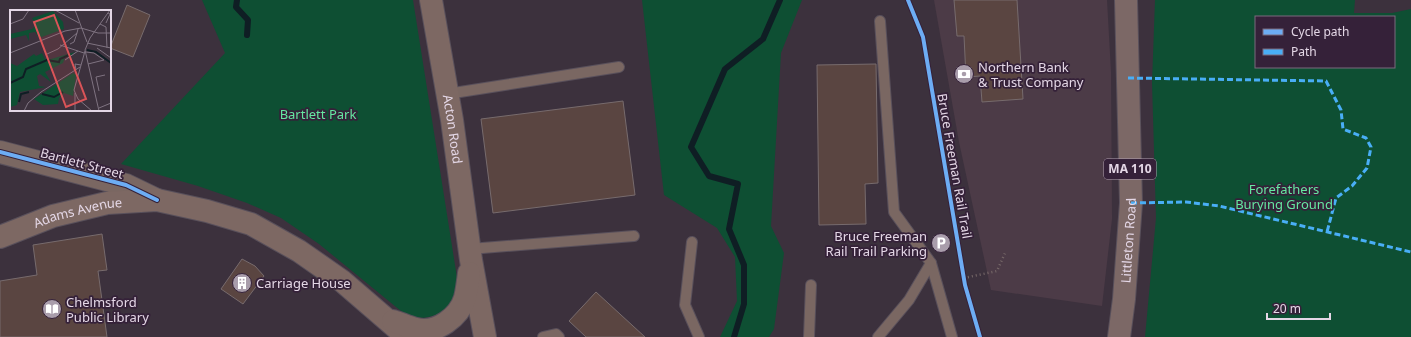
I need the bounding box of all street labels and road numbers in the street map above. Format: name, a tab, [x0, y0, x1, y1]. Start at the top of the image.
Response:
street label: Bruce Freeman Rail Trail	[933, 92, 977, 240]
street label: Acton Road	[439, 93, 467, 165]
street label: Bartlett Street	[38, 143, 126, 183]
road number: MA 110	[1104, 159, 1156, 179]
street label: Adams Avenue	[31, 193, 123, 232]
street label: Littleton Road	[1116, 198, 1140, 284]

